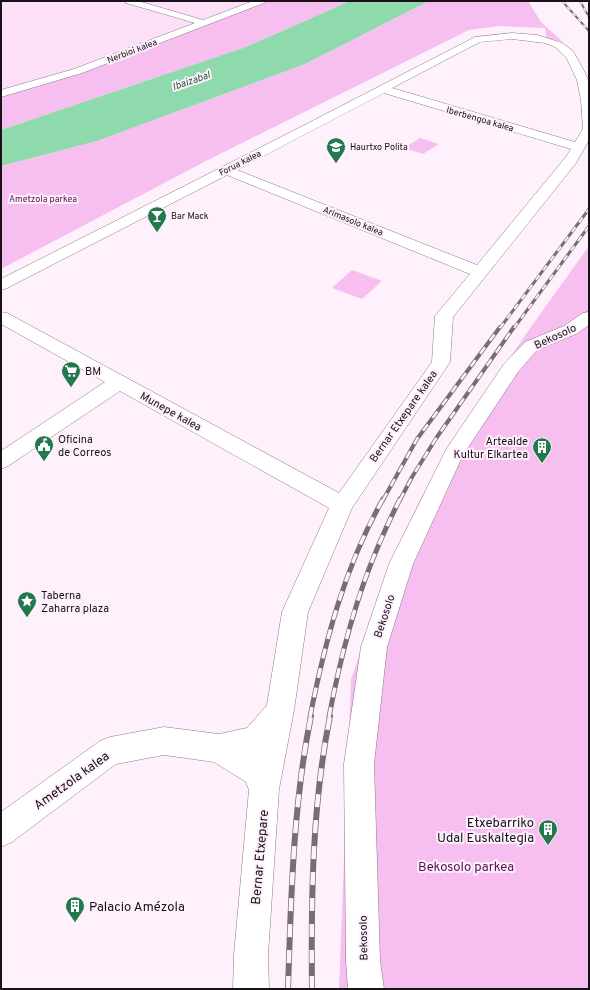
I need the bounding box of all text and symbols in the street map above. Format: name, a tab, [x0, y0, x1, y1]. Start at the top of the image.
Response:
street label: Nerbioi kalea	[106, 37, 159, 66]
water label: Ibaizabal	[171, 69, 212, 94]
street label: Iberbengoa kalea	[445, 105, 515, 134]
school or university icon: Haurtxo Polita	[325, 136, 347, 164]
place label: Haurtxo Polita	[350, 142, 408, 153]
street label: Forua kalea	[217, 148, 263, 179]
park label: Ametzola parkea	[9, 194, 77, 205]
street label: Arimasolo kalea	[321, 204, 385, 239]
bar icon: Bar Mack	[146, 205, 168, 233]
place label: Bar Mack	[171, 211, 209, 222]
street label: Bekosolo	[532, 321, 579, 353]
supermarket icon: BM	[60, 360, 82, 388]
place label: BM	[85, 365, 101, 379]
street label: Bernar Etxepare kalea	[367, 368, 441, 465]
street label: Munepe kalea	[137, 389, 204, 435]
place label: Oficina de Correos	[58, 433, 111, 460]
public building icon: Oficina de Correos	[33, 434, 55, 462]
place label: Artealde Kultur Elkartea	[454, 435, 528, 462]
building icon: Artealde Kultur Elkartea	[531, 436, 553, 464]
place label: Taberna Zaharra plaza	[41, 589, 109, 616]
place icon: Taberna Zaharra plaza	[16, 590, 38, 618]
street label: Bekosolo	[371, 593, 399, 640]
street label: Ametzola kalea	[31, 749, 113, 814]
street label: Bernar Etxepare	[249, 809, 273, 905]
place label: Etxebarriko Udal Euskaltegia	[437, 816, 534, 847]
building icon: Etxebarriko Udal Euskaltegia	[537, 818, 559, 846]
park label: Bekosolo parkea	[418, 860, 514, 876]
building icon: Palacio Amézola	[64, 895, 86, 923]
place label: Palacio Amézola	[89, 900, 185, 916]
street label: Bekosolo	[357, 915, 371, 961]

